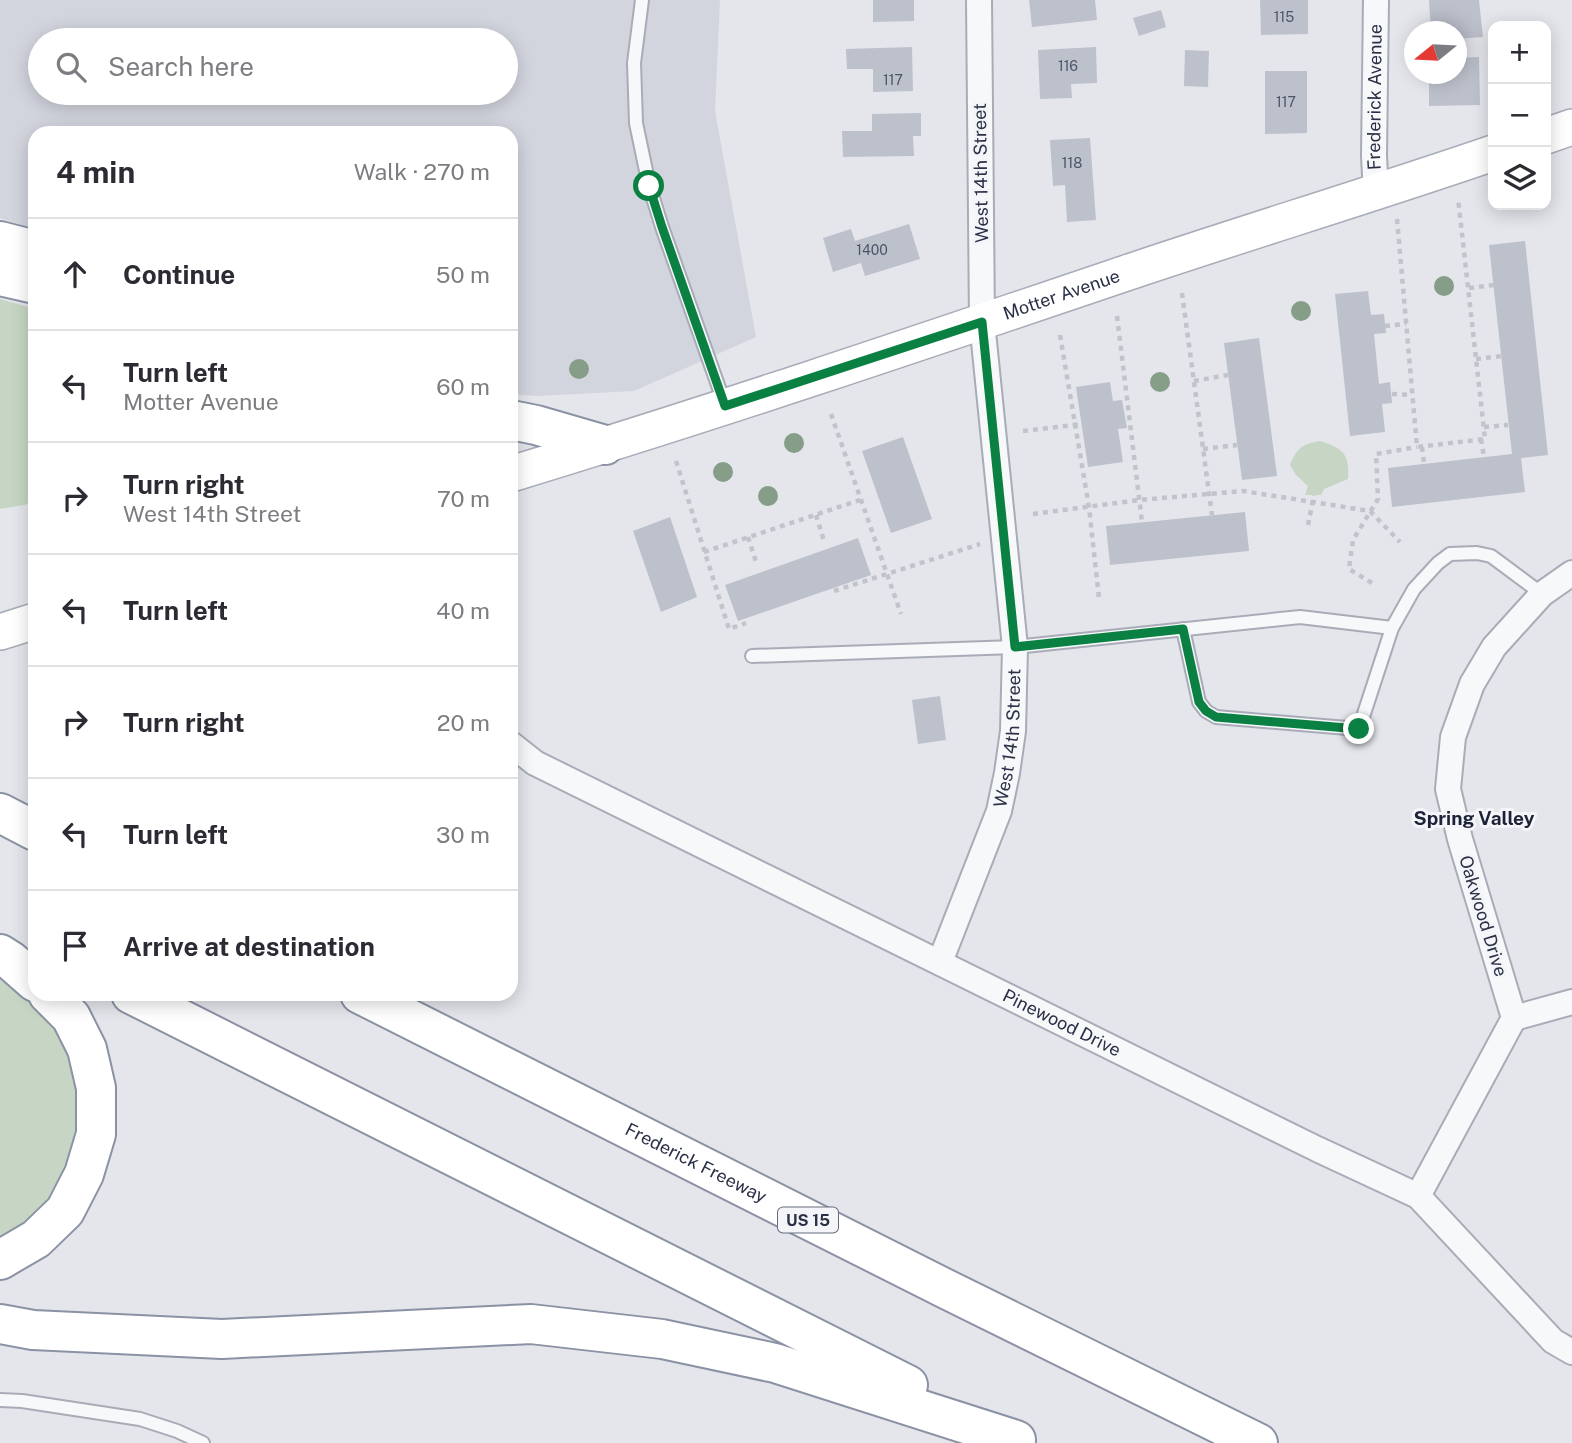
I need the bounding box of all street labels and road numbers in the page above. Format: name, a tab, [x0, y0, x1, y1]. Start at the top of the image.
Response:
street label: Frederick Avenue	[1363, 24, 1386, 171]
street label: West 14th Street	[969, 103, 992, 243]
street label: Motter Avenue	[1000, 265, 1123, 324]
street label: West 14th Street	[989, 668, 1024, 809]
street label: Oakwood Drive	[1455, 853, 1512, 979]
street label: Pinewood Drive	[999, 985, 1124, 1061]
street label: Frederick Freeway	[622, 1118, 771, 1207]
road number: US 15	[778, 1208, 838, 1232]

